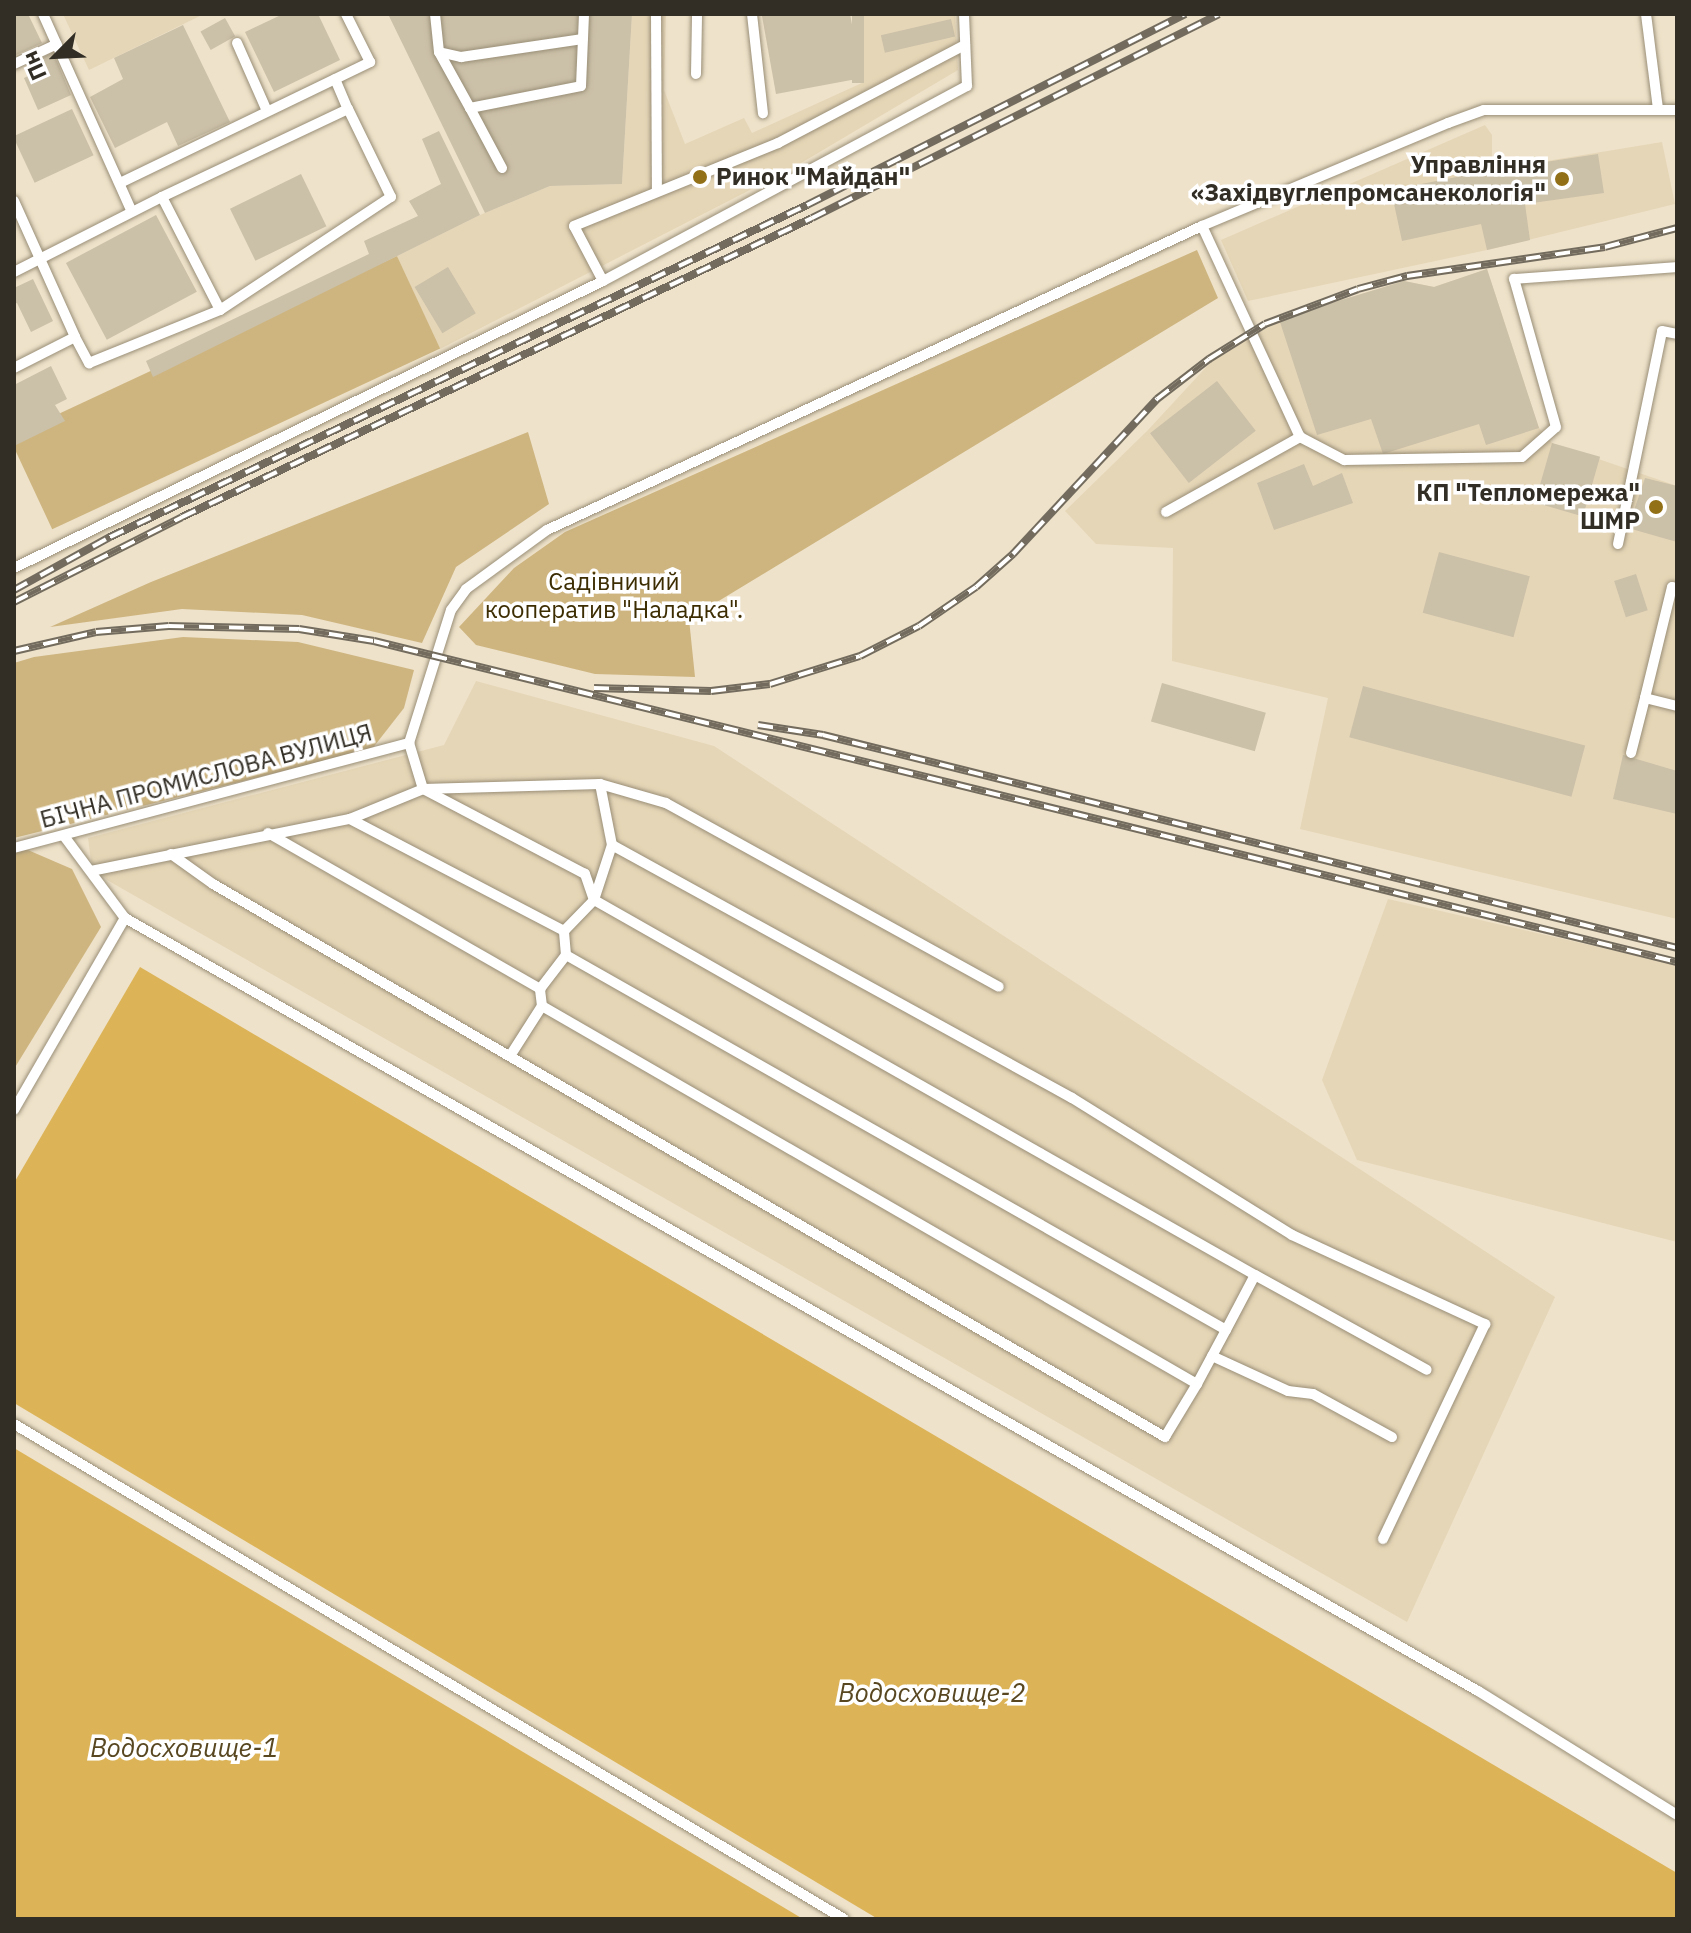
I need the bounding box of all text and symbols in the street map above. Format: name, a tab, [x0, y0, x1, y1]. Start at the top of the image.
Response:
north arrow	[16, 16, 96, 96]
text: Пн	[14, 47, 53, 85]
place label: Управління «Західвуглепромсанекологія"	[1191, 151, 1546, 207]
place label: Ринок "Майдан"	[716, 163, 910, 191]
marker: Ринок "Майдан"	[691, 168, 709, 186]
marker: Управління «Західвуглепромсанекологія"	[1553, 170, 1571, 188]
place label: КП "Тепломережа" ШМР	[1416, 479, 1640, 535]
marker: КП "Тепломережа" ШМР	[1647, 498, 1665, 516]
park label: Садівничий кооператив "Наладка".	[485, 568, 743, 624]
street label: БІЧНА ПРОМИСЛОВА ВУЛИЦЯ	[37, 718, 375, 834]
water label: Водосховище-2	[838, 1677, 1026, 1709]
water label: Водосховище-1	[90, 1732, 278, 1764]

